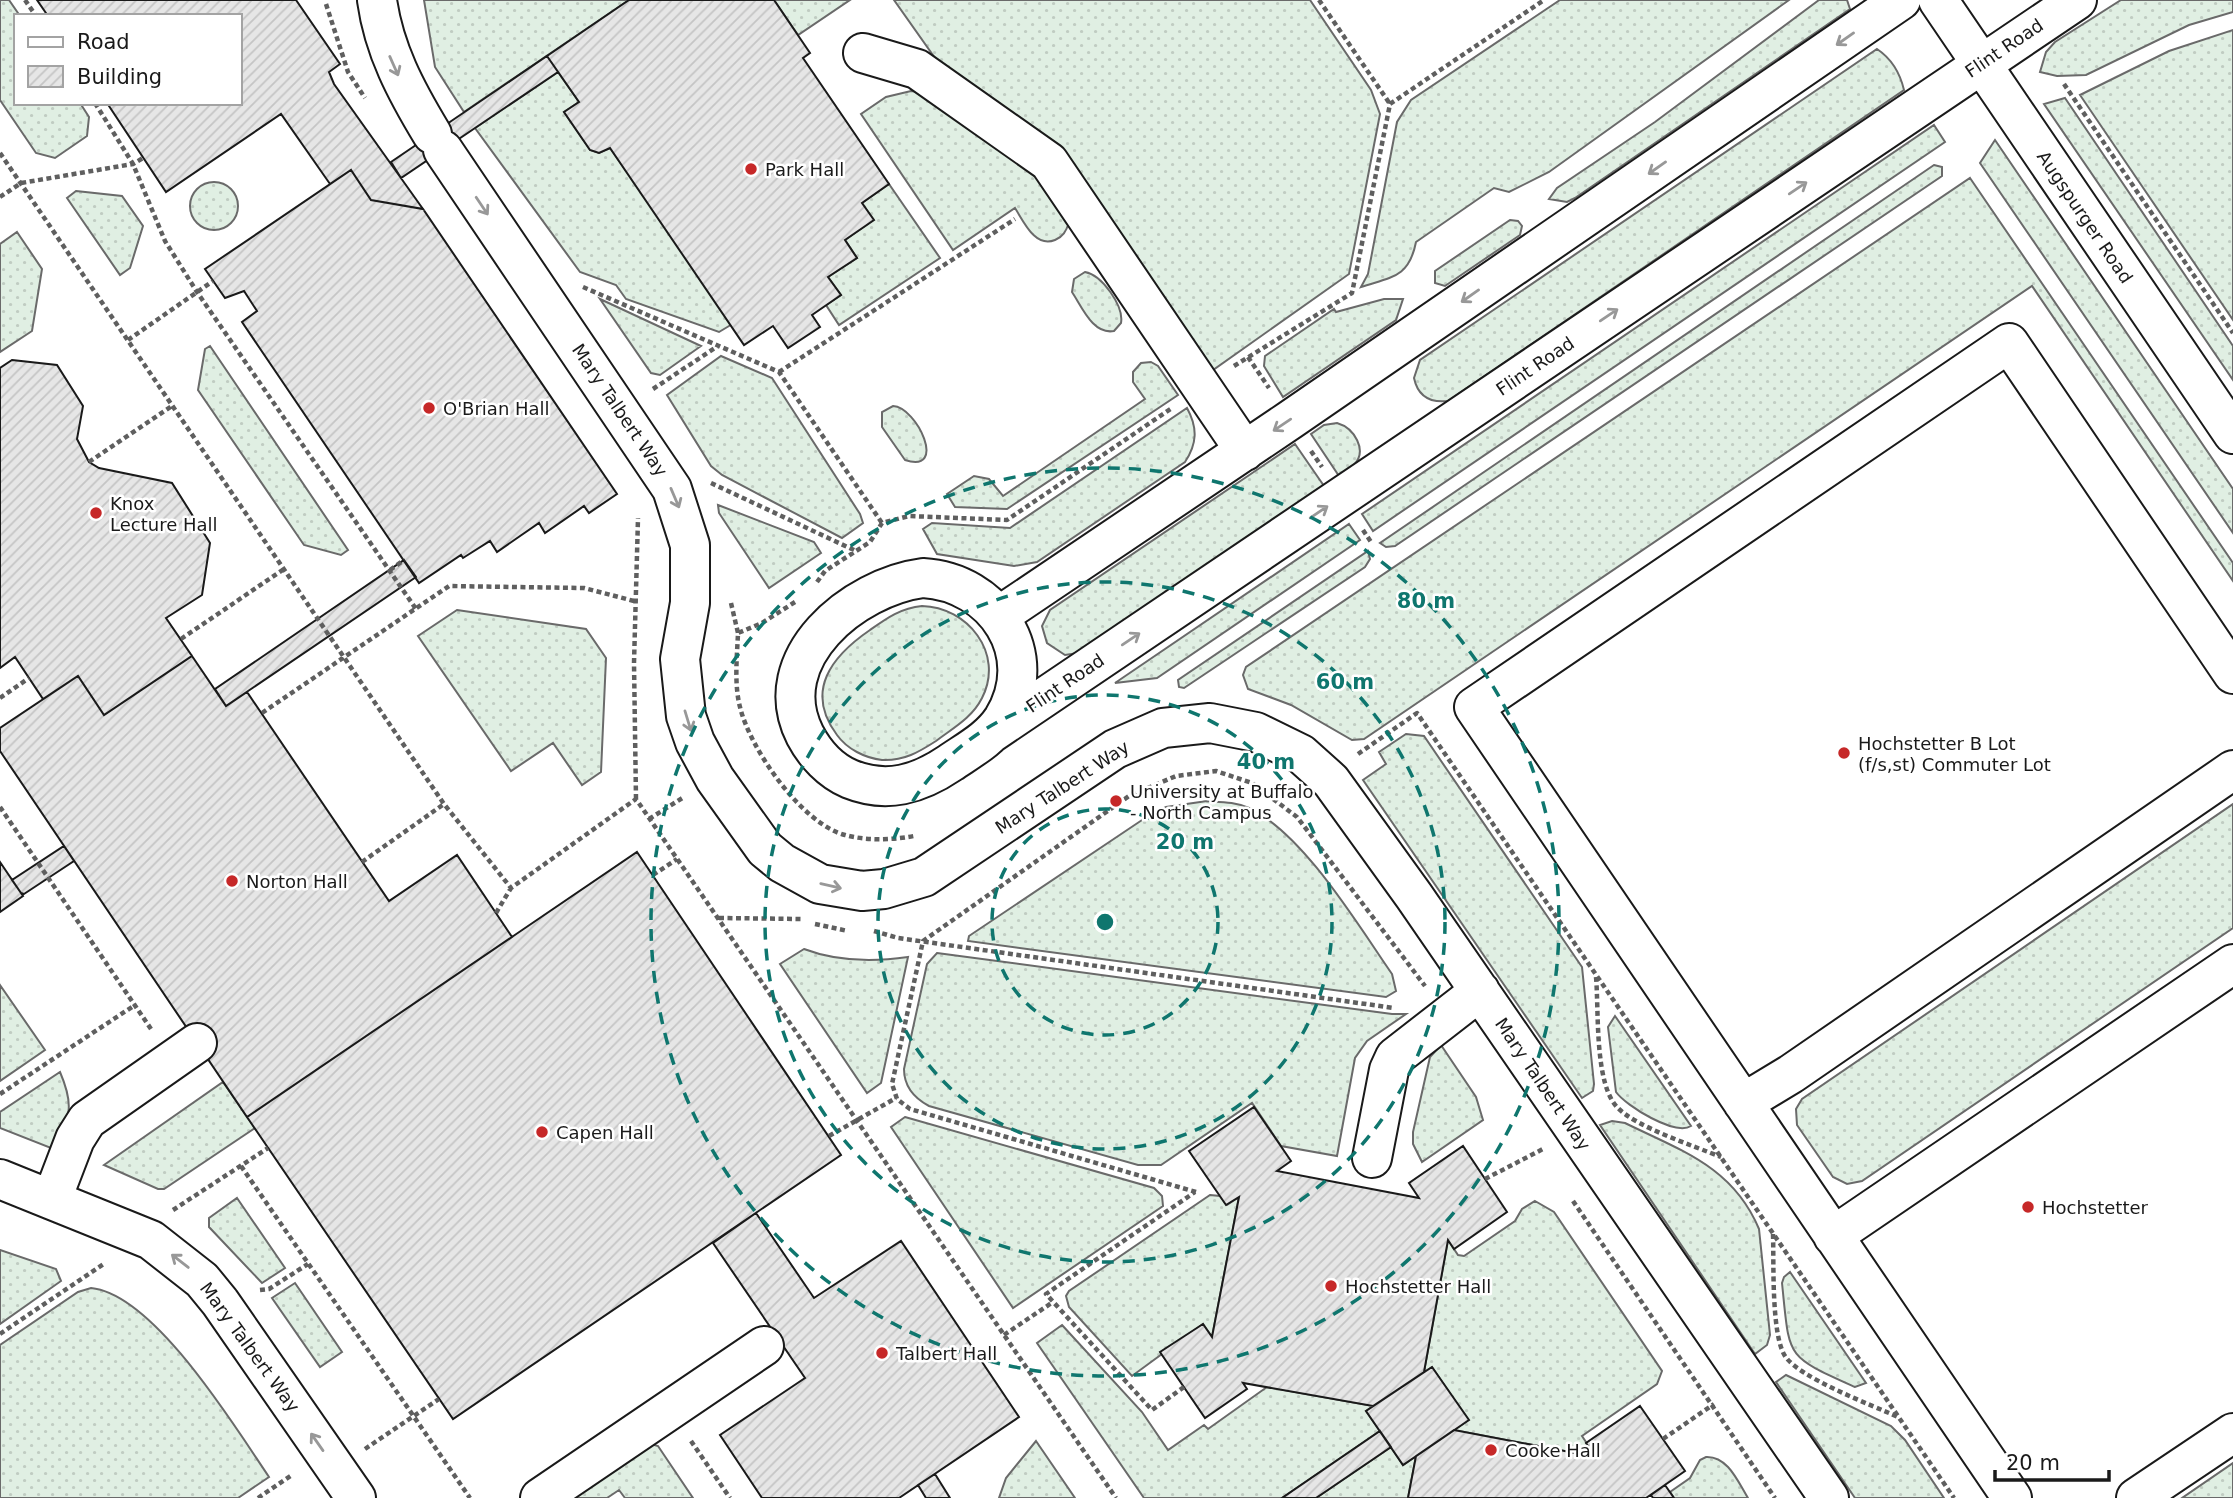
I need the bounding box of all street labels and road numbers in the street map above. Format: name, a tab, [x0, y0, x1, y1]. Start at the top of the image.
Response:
street label: Flint Road	[1961, 14, 2047, 82]
street label: Augspurger Road	[2033, 147, 2137, 287]
street label: Flint Road	[1492, 332, 1578, 400]
street label: Mary Talbert Way	[568, 340, 672, 481]
street label: Flint Road	[1022, 649, 1108, 717]
street label: Mary Talbert Way	[991, 736, 1133, 838]
street label: Mary Talbert Way	[1491, 1014, 1595, 1155]
street label: Mary Talbert Way	[196, 1278, 304, 1416]

